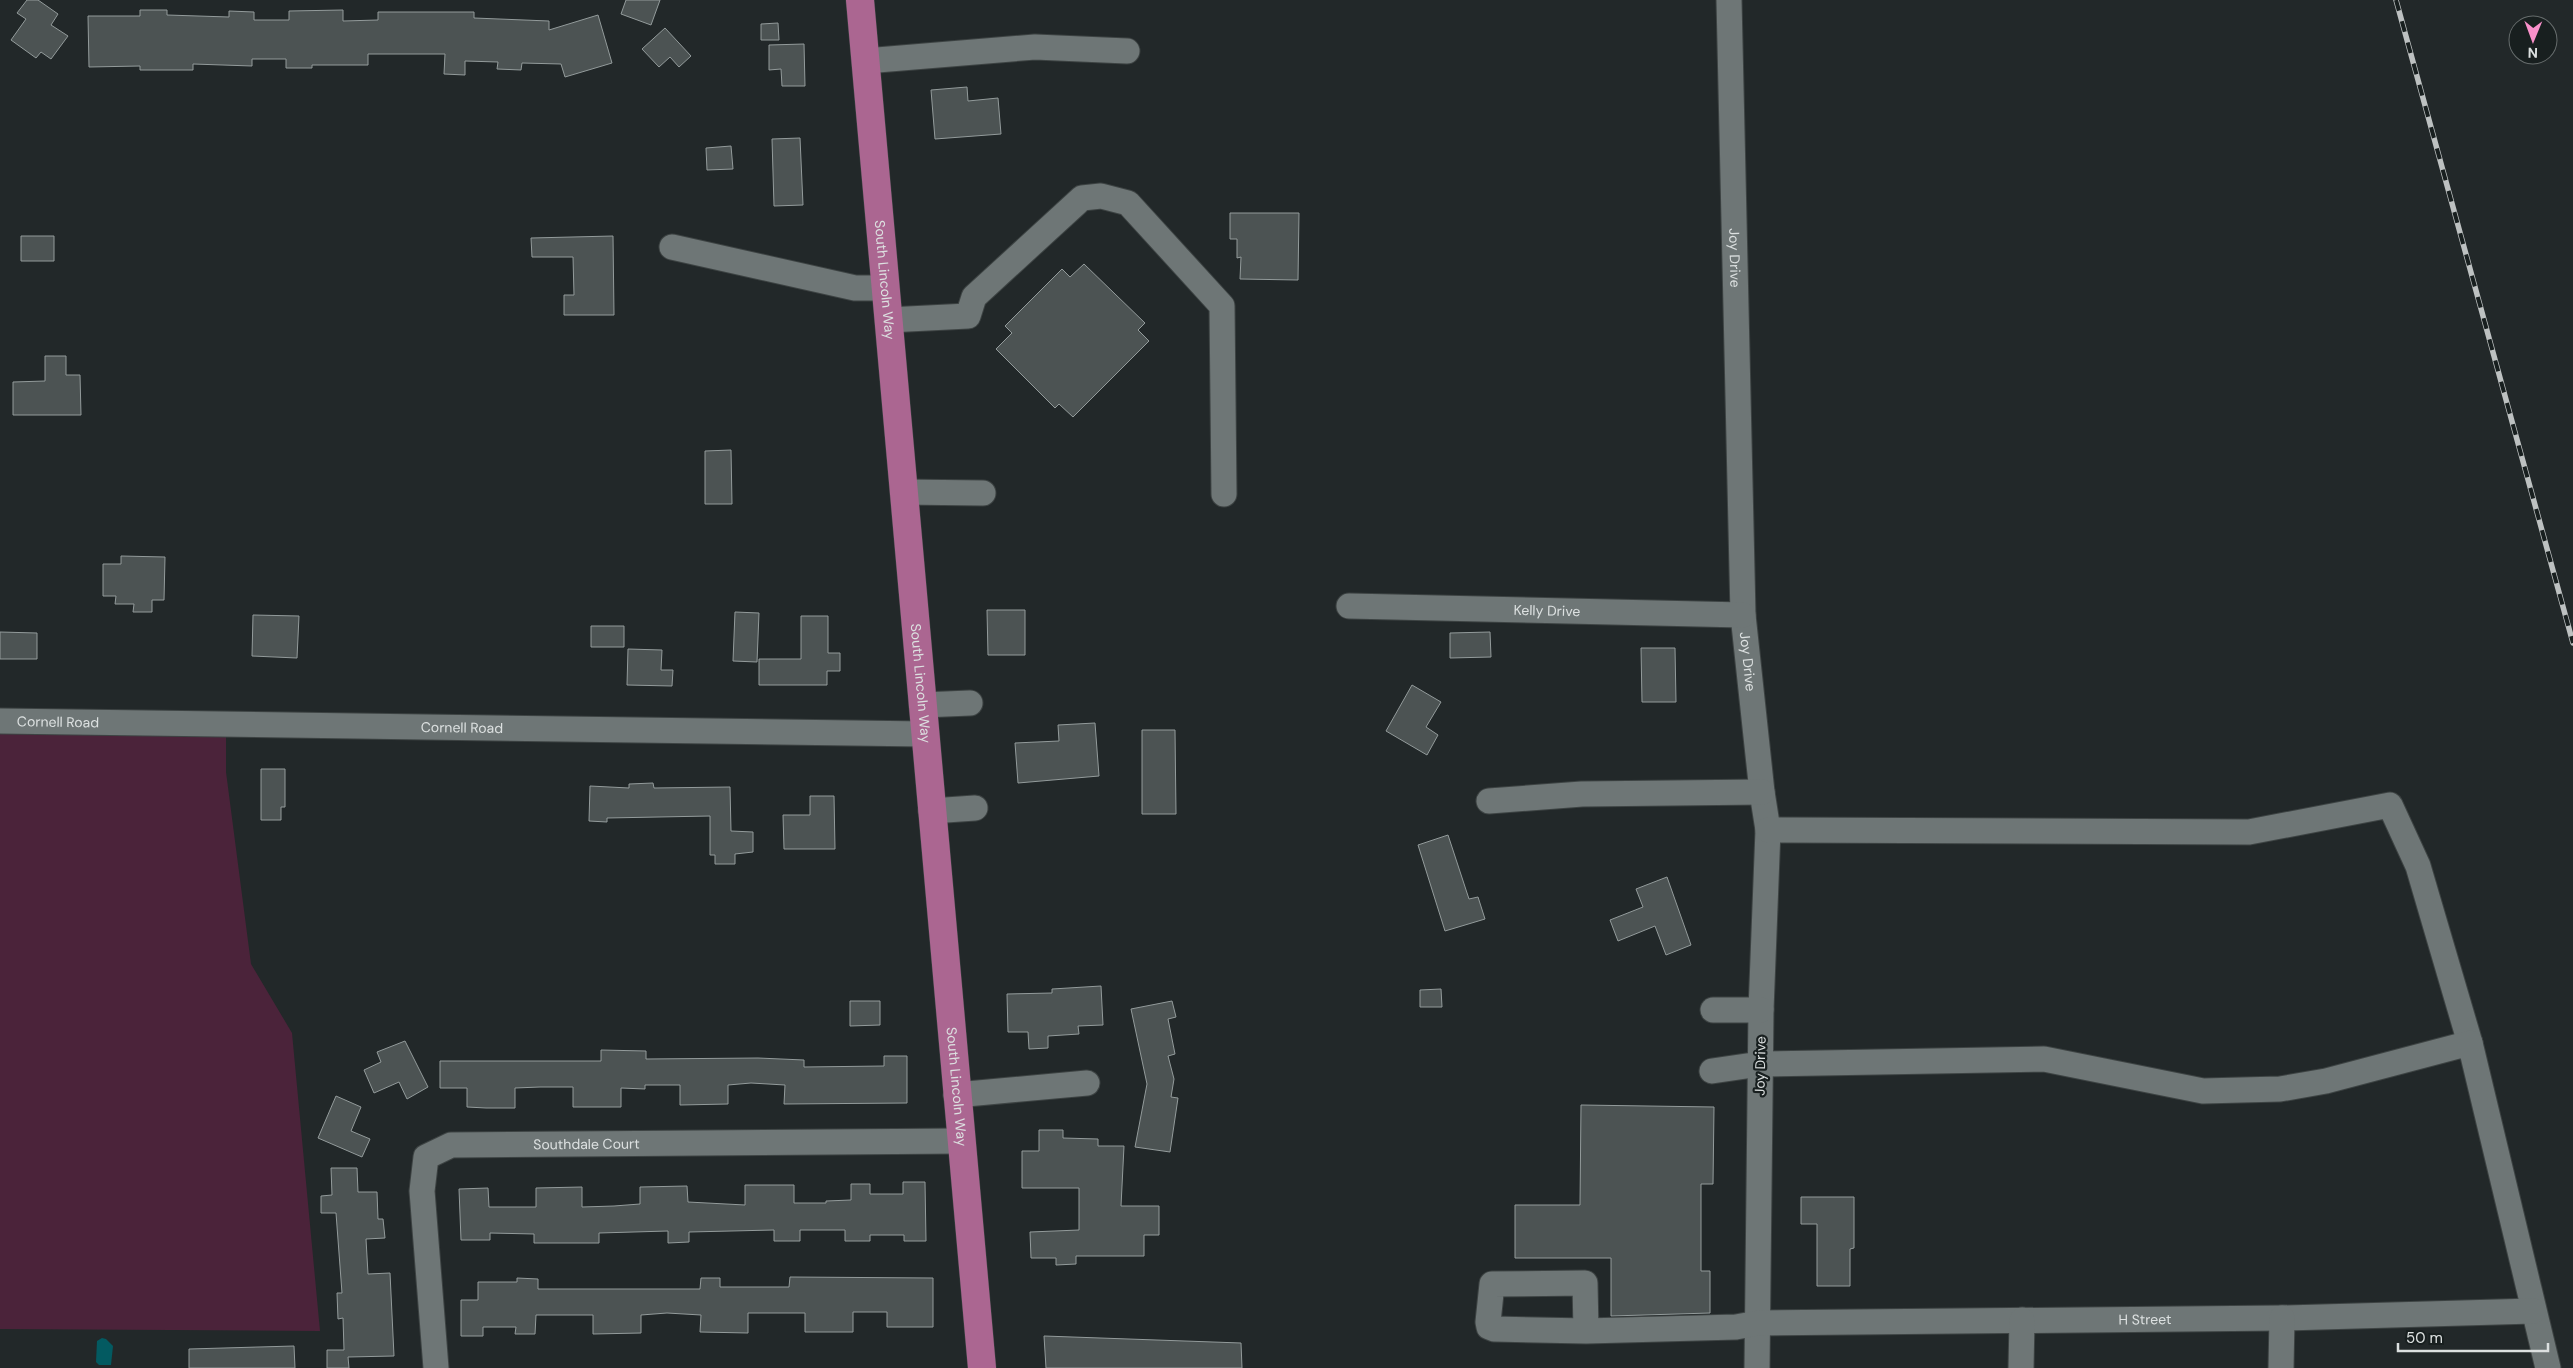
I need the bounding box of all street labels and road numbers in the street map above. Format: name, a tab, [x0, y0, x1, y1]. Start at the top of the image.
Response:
street label: South Lincoln Way	[871, 219, 899, 341]
street label: Joy Drive	[1725, 228, 1745, 288]
street label: Kelly Drive	[1513, 601, 1581, 620]
street label: South Lincoln Way	[907, 623, 935, 744]
street label: Joy Drive	[1736, 631, 1760, 692]
street label: Cornell Road	[17, 712, 99, 731]
street label: Cornell Road	[421, 718, 503, 737]
street label: South Lincoln Way	[943, 1026, 971, 1147]
street label: Joy Drive	[1750, 1036, 1770, 1096]
street label: Southdale Court	[533, 1135, 640, 1153]
street label: H Street	[2118, 1310, 2171, 1329]

